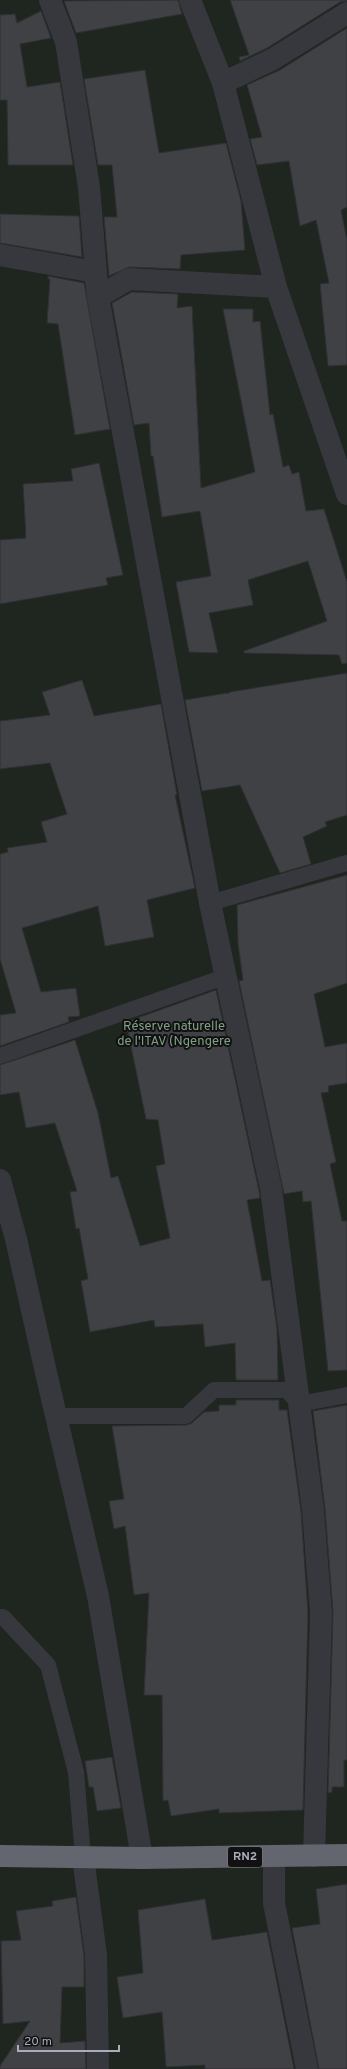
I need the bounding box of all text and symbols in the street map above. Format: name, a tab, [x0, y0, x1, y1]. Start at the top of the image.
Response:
park label: Réserve naturelle de l'ITAV (Ngengere	[117, 1019, 231, 1050]
road number: RN2	[228, 1847, 262, 1867]
scale bar	[18, 2027, 119, 2053]
text: 20 m	[24, 2034, 52, 2050]

